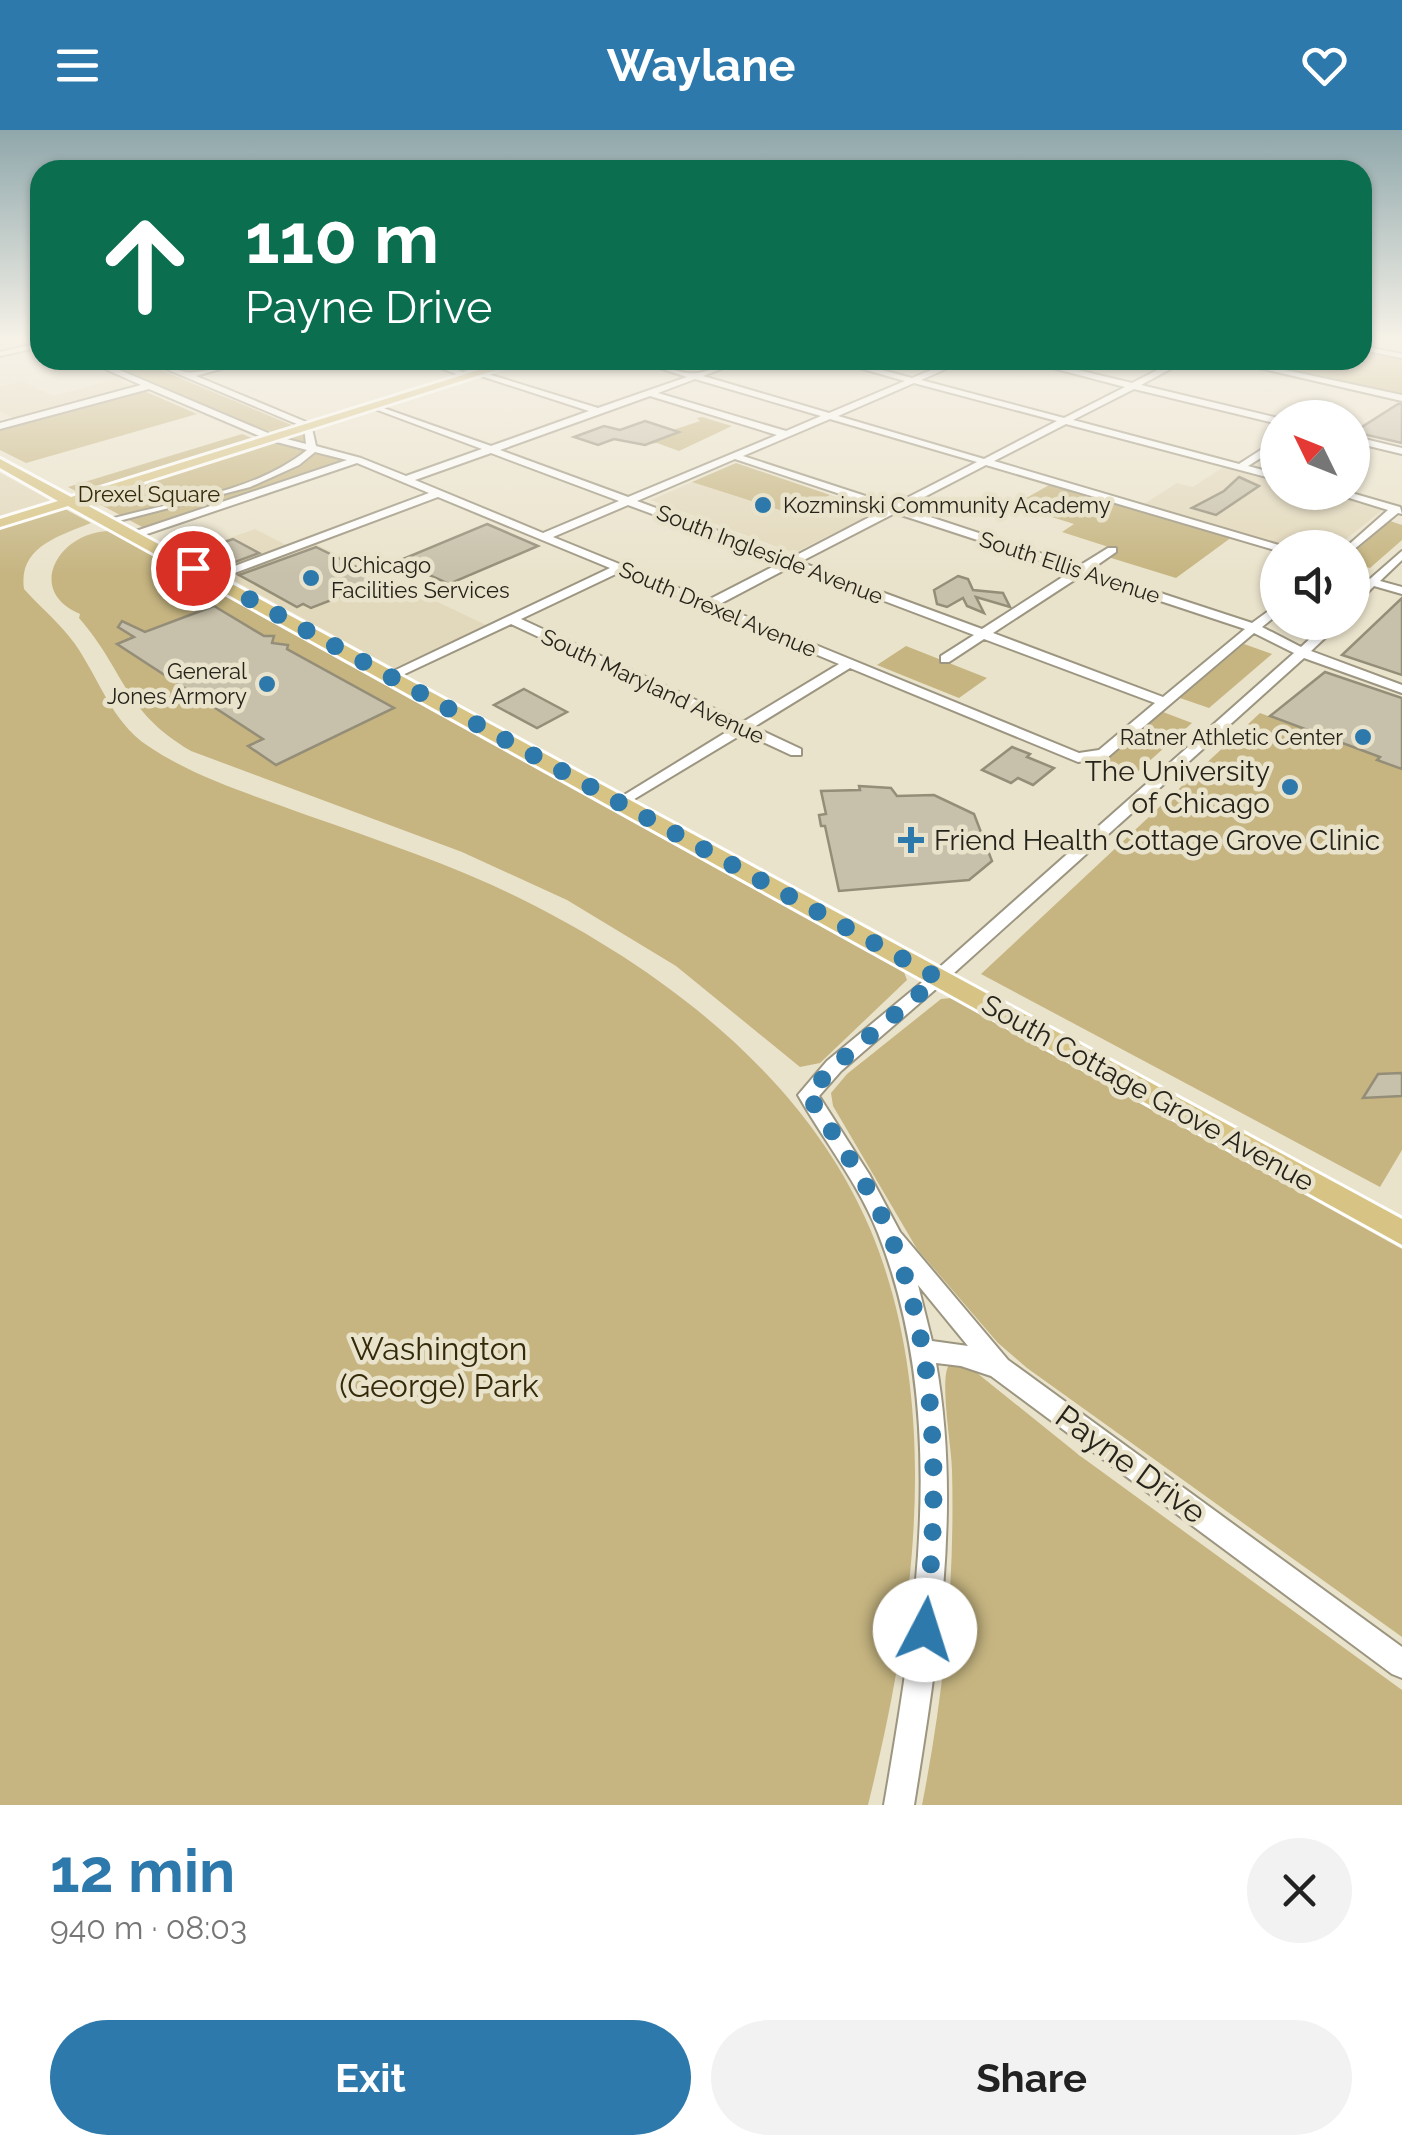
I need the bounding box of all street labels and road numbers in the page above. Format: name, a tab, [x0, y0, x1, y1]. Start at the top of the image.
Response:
street label: South Ingleside Avenue	[653, 499, 887, 609]
street label: South Ellis Avenue	[976, 526, 1164, 608]
street label: South Drexel Avenue	[615, 556, 821, 662]
street label: South Maryland Avenue	[538, 623, 769, 749]
street label: South Cottage Grove Avenue	[976, 988, 1320, 1198]
street label: Payne Drive	[1049, 1397, 1213, 1531]

